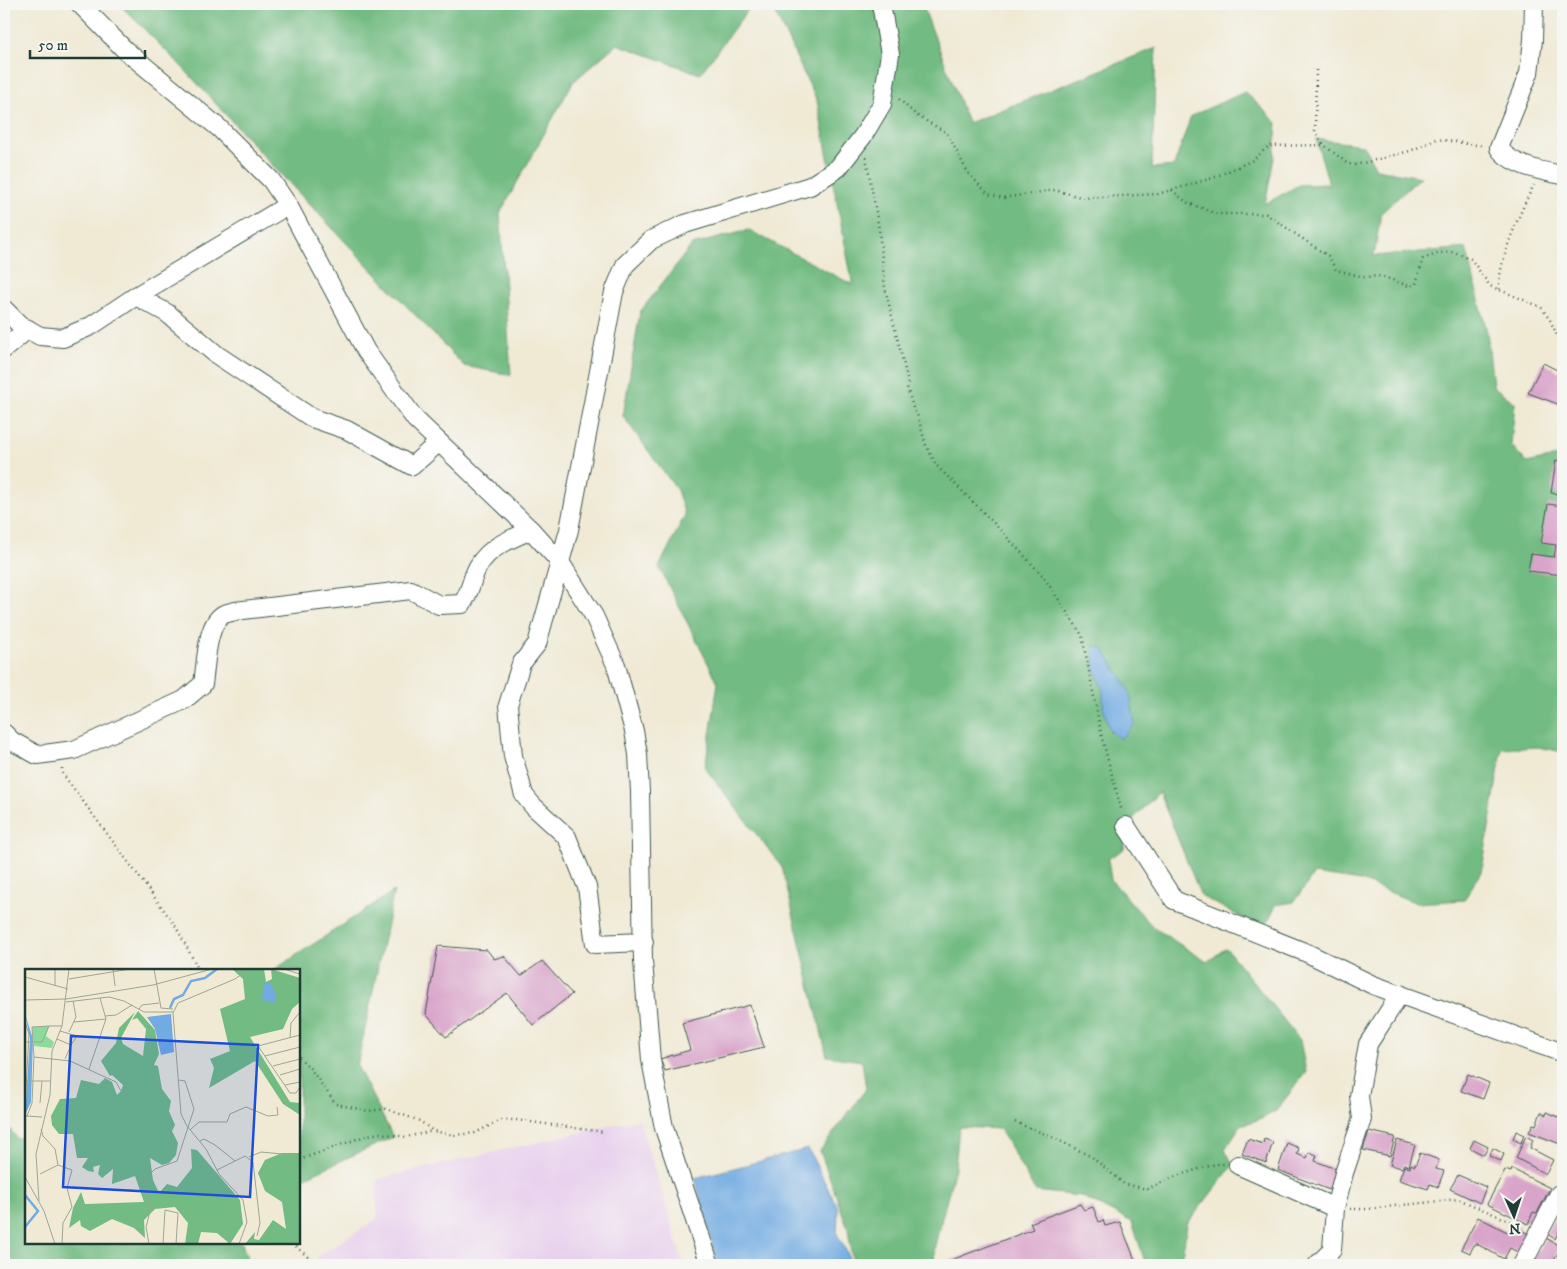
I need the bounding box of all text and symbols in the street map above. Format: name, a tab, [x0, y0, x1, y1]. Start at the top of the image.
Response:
scale bar	[30, 28, 145, 60]
text: 50 m	[38, 36, 68, 55]
inset map	[25, 969, 300, 1244]
north arrow	[1490, 1192, 1540, 1242]
text: N	[1508, 1219, 1521, 1237]

